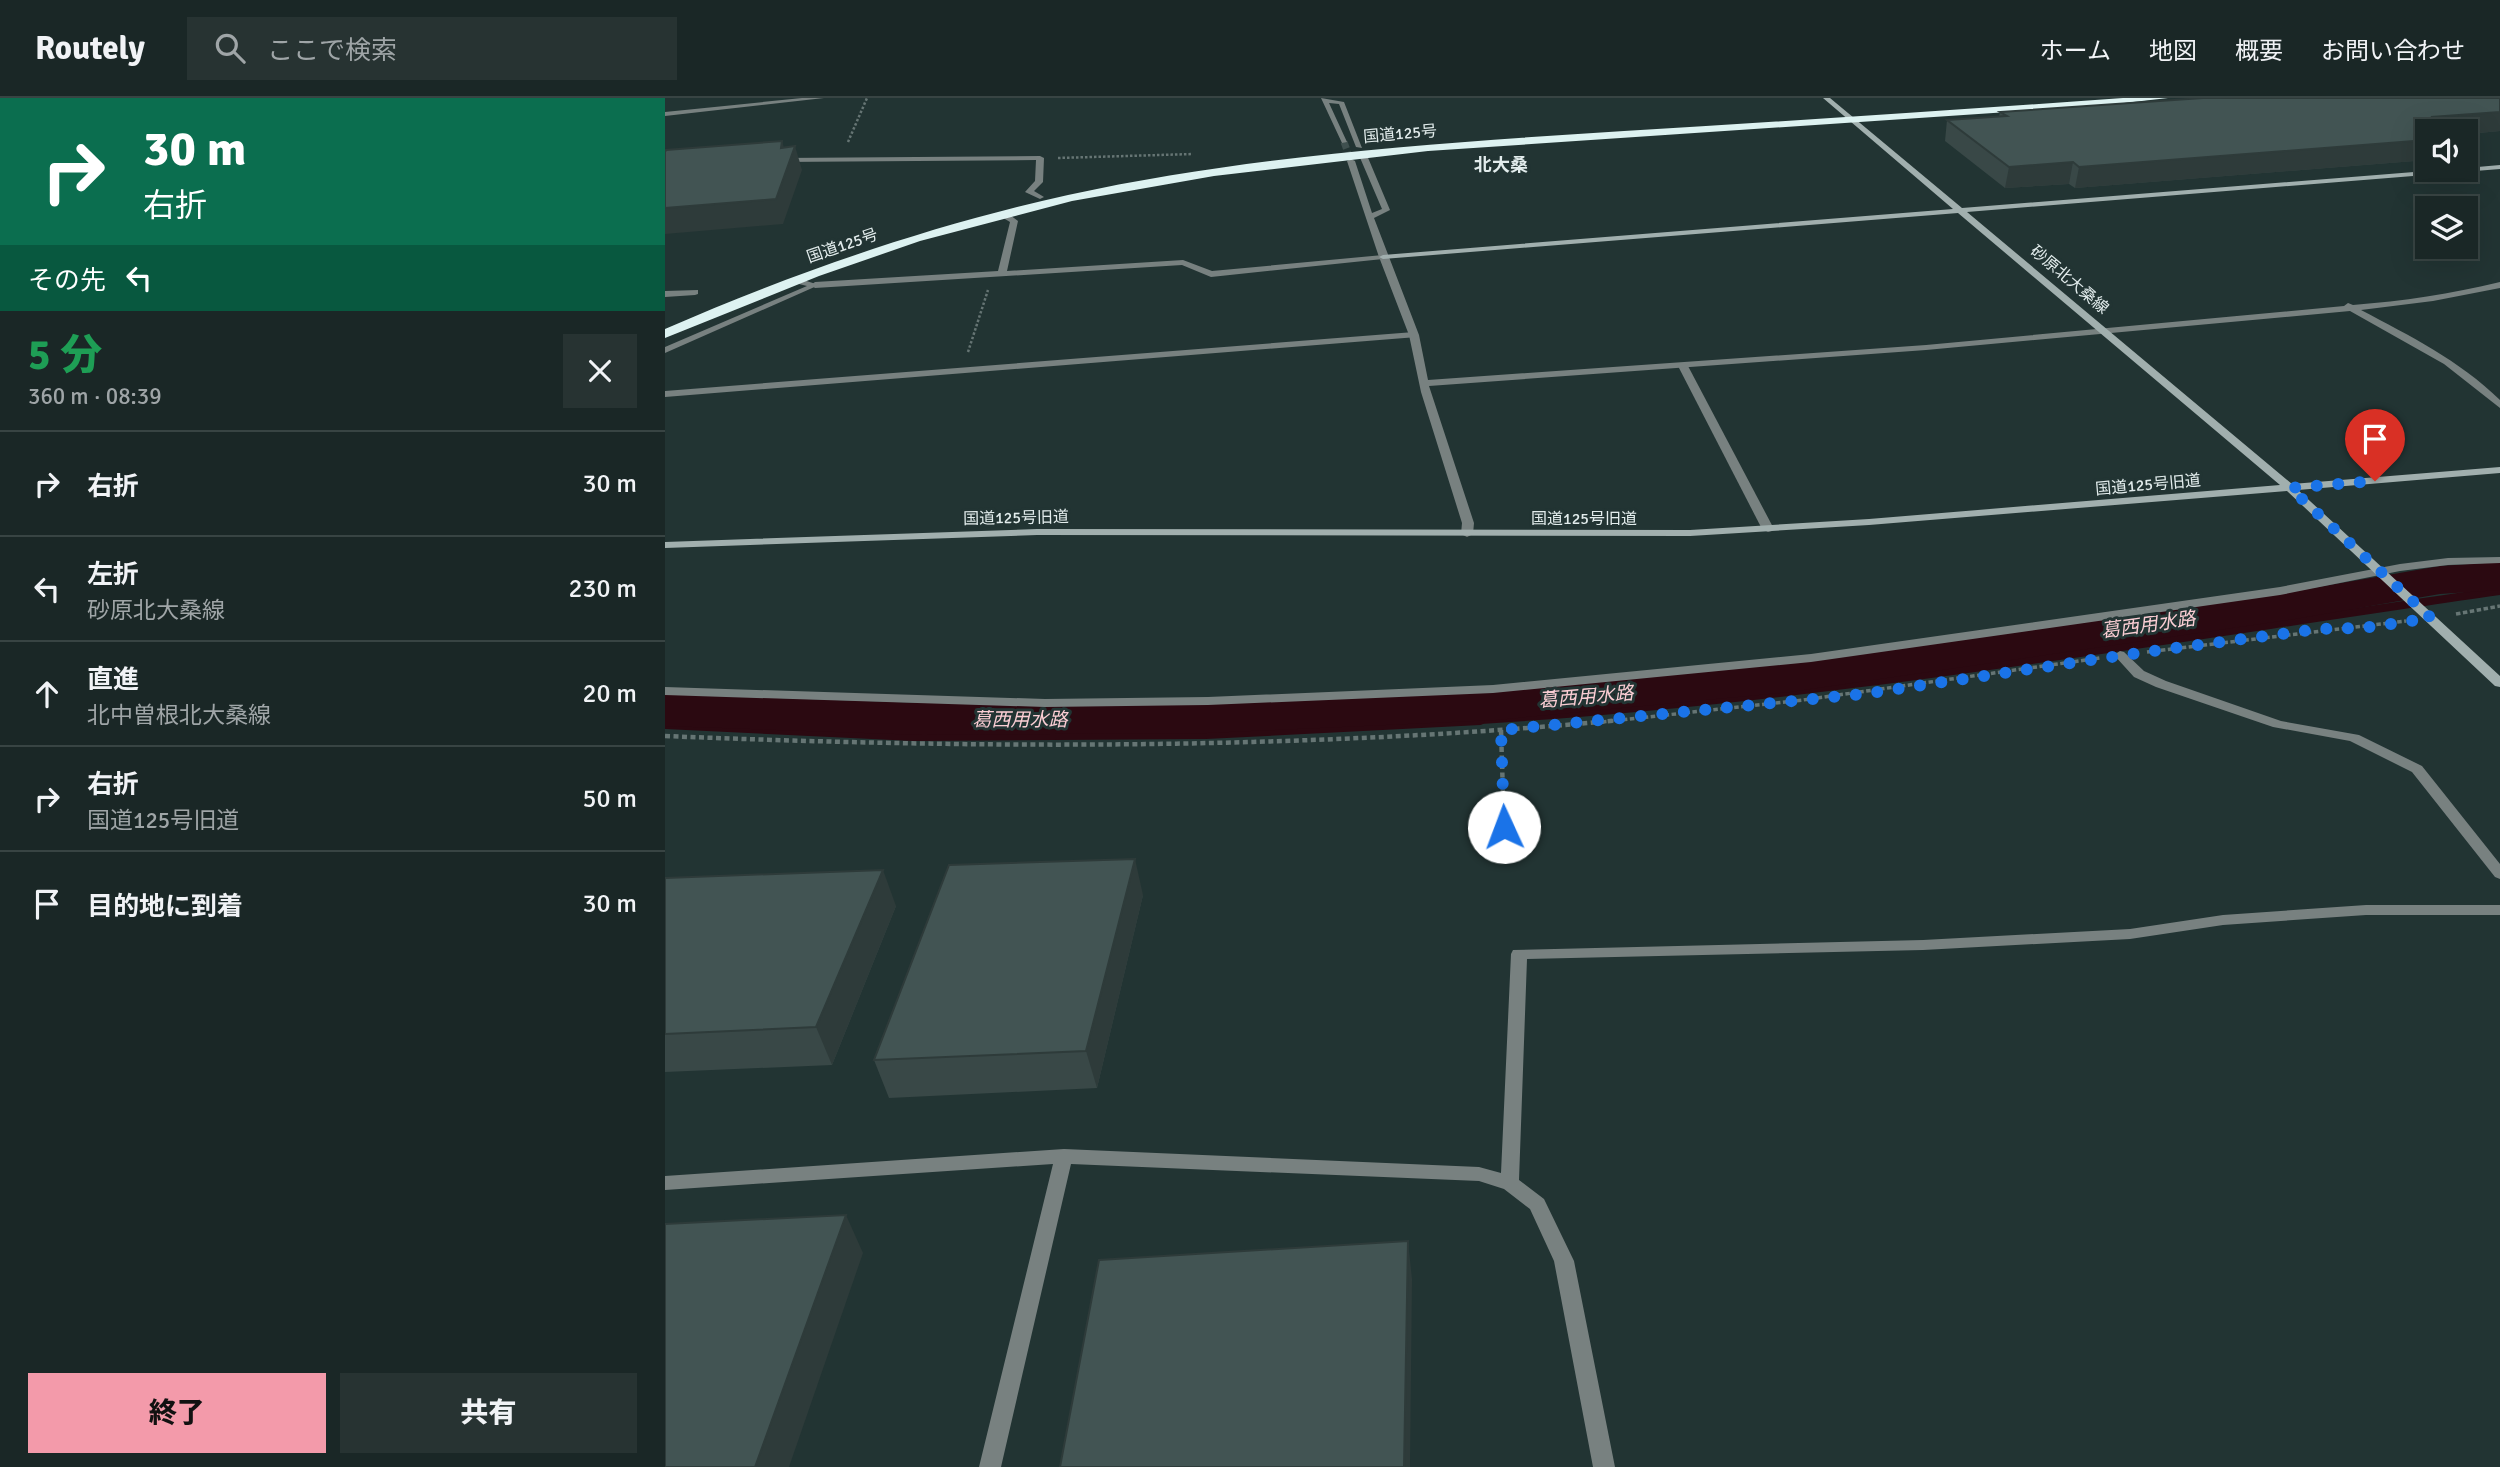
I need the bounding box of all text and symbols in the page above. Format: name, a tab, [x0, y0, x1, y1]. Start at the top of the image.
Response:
search box	[187, 17, 677, 80]
text: Routely	[35, 28, 145, 69]
icon: search	[211, 29, 249, 67]
text: ここで検索	[267, 35, 397, 67]
text: ホーム	[2040, 36, 2111, 66]
text: 地図	[2149, 36, 2197, 66]
text: 概要	[2235, 36, 2283, 66]
text: お問い合わせ	[2321, 36, 2465, 66]
text: 30 m	[143, 119, 246, 179]
map controls	[2415, 119, 2478, 259]
button: sound	[2415, 119, 2478, 182]
street label: 国道125号	[1362, 121, 1438, 147]
icon: right	[28, 126, 119, 217]
district label: 北大桑	[1474, 154, 1528, 176]
text: 右折	[143, 186, 207, 225]
button: layers	[2415, 196, 2478, 259]
street label: 国道125号	[804, 224, 881, 267]
street label: 砂原北大桑線	[2026, 241, 2113, 318]
icon: left	[120, 259, 158, 297]
text: その先	[28, 265, 106, 297]
text: 5 分	[28, 330, 102, 381]
button: close	[563, 334, 637, 408]
text: 360 m · 08:39	[28, 382, 162, 411]
pin	[2345, 409, 2405, 481]
icon: arrive	[2356, 420, 2394, 458]
icon: right	[28, 465, 66, 503]
text: 30 m	[582, 468, 637, 500]
street label: 国道125号旧道	[2094, 470, 2202, 500]
text: 右折	[87, 471, 139, 503]
street label: 国道125号旧道	[963, 507, 1069, 529]
street label: 国道125号旧道	[1531, 509, 1637, 529]
text: 左折	[87, 559, 139, 591]
icon: left	[28, 570, 66, 608]
text: 230 m	[568, 573, 637, 605]
text: 砂原北大桑線	[87, 596, 225, 625]
water label: 葛西用水路	[2099, 606, 2199, 643]
text: 直進	[87, 664, 139, 696]
icon: ahead	[28, 675, 66, 713]
text: 20 m	[582, 678, 637, 710]
water label: 葛西用水路	[1538, 681, 1636, 713]
text: 北中曽根北大桑線	[87, 701, 271, 730]
water label: 葛西用水路	[972, 708, 1069, 732]
text: 右折	[87, 769, 139, 801]
icon: right	[28, 780, 66, 818]
text: 50 m	[582, 783, 637, 815]
position arrow	[1467, 790, 1541, 864]
text: 国道125号旧道	[87, 806, 239, 835]
icon: arrive	[28, 885, 66, 923]
text: 30 m	[582, 888, 637, 920]
text: 目的地に到着	[87, 891, 243, 923]
button: 終了	[28, 1373, 326, 1453]
button: 共有	[340, 1373, 637, 1453]

